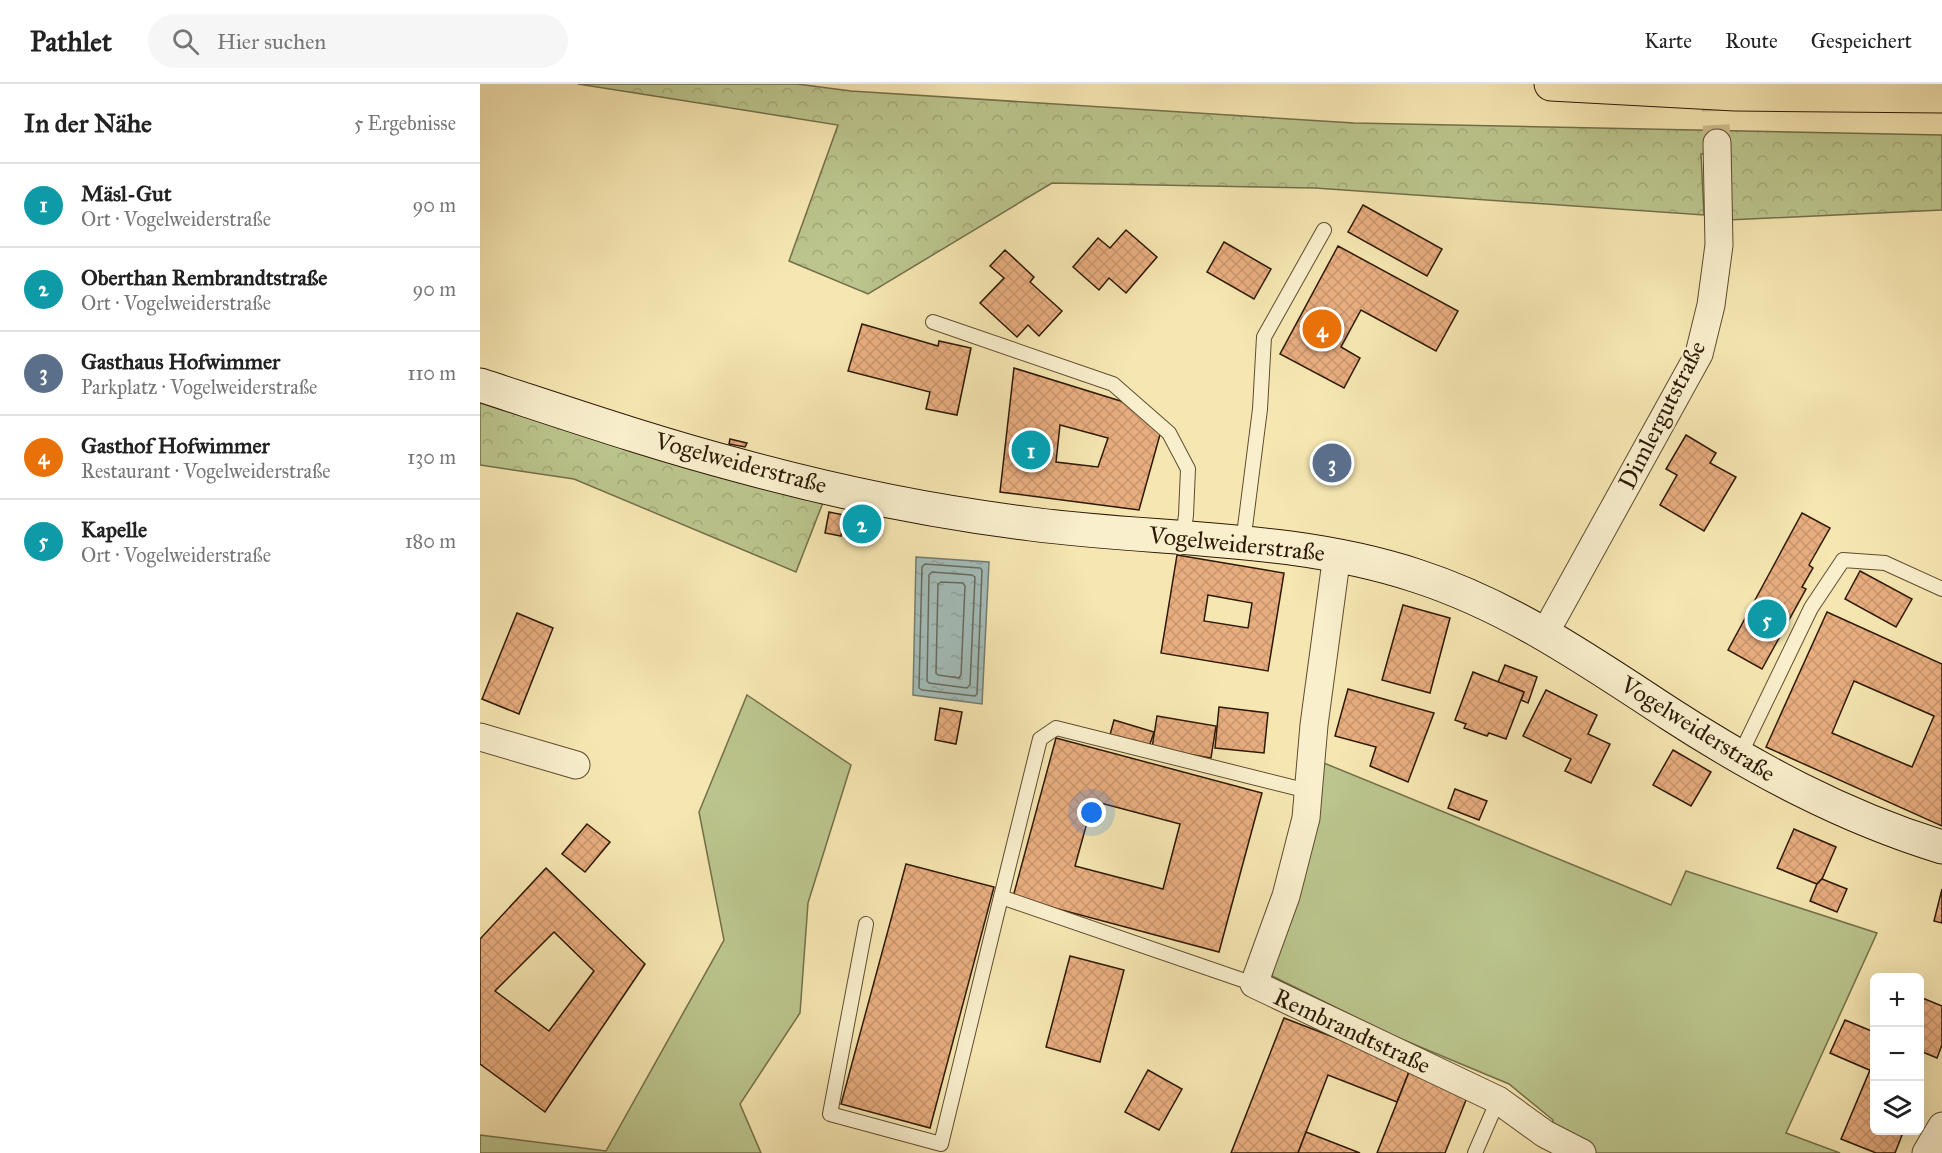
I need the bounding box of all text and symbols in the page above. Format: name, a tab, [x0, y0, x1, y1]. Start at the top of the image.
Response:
search box	[148, 14, 568, 68]
text: Pathlet	[30, 24, 112, 59]
icon: search	[169, 25, 202, 58]
text: Hier suchen	[217, 28, 326, 55]
text: Karte	[1644, 28, 1692, 54]
text: Route	[1725, 28, 1778, 54]
text: Gespeichert	[1811, 28, 1912, 54]
text: In der Nähe	[24, 107, 152, 139]
text: 5 Ergebnisse	[354, 111, 456, 135]
text: Mäsl-Gut	[81, 180, 172, 207]
text: 1	[40, 193, 47, 217]
text: 90 m	[413, 193, 456, 217]
text: Ort · Vogelweiderstraße	[81, 207, 271, 231]
text: Oberthan Rembrandtstraße	[81, 264, 327, 291]
text: 2	[39, 277, 48, 301]
text: 90 m	[413, 277, 456, 301]
text: Ort · Vogelweiderstraße	[81, 291, 271, 315]
pin: 4	[1302, 306, 1342, 352]
street label: Dimlergutstraße	[1612, 336, 1712, 494]
text: Gasthaus Hofwimmer	[81, 348, 280, 375]
text: 3	[40, 361, 48, 385]
text: 110 m	[408, 361, 456, 385]
text: Parkplatz · Vogelweiderstraße	[81, 375, 317, 399]
street label: Vogelweiderstraße	[651, 425, 830, 500]
pin: 1	[1012, 428, 1050, 472]
text: Gasthof Hofwimmer	[81, 432, 270, 459]
pin: 3	[1312, 440, 1352, 485]
text: 4	[38, 445, 49, 469]
text: 130 m	[407, 445, 456, 469]
text: Restaurant · Vogelweiderstraße	[81, 459, 331, 483]
pin: 2	[842, 502, 881, 546]
text: Kapelle	[81, 516, 147, 543]
street label: Vogelweiderstraße	[1147, 520, 1326, 568]
text: 5	[39, 529, 48, 553]
text: 180 m	[405, 529, 456, 553]
text: Ort · Vogelweiderstraße	[81, 543, 271, 567]
pin: 5	[1748, 596, 1786, 642]
street label: Vogelweiderstraße	[1614, 669, 1781, 789]
your location	[1077, 798, 1106, 827]
map controls	[1870, 973, 1924, 1135]
button: +	[1870, 973, 1924, 1027]
street label: Rembrandtstraße	[1269, 982, 1435, 1080]
button: −	[1870, 1027, 1924, 1081]
button: layers	[1870, 1081, 1924, 1135]

